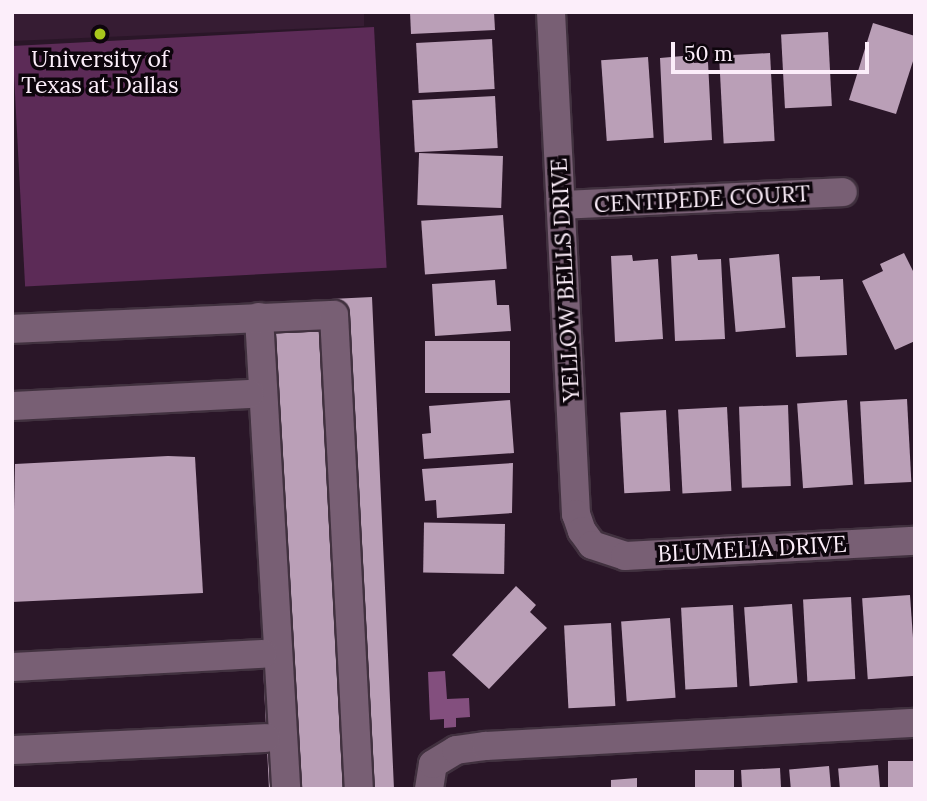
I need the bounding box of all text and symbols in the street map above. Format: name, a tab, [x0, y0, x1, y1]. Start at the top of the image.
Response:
marker: University of Texas at Dallas	[92, 26, 108, 42]
scale bar	[675, 28, 873, 72]
text: 50 m	[684, 40, 733, 67]
place label: University of Texas at Dallas	[21, 45, 179, 99]
street label: YELLOW BELLS DRIVE	[545, 157, 585, 403]
street label: CENTIPEDE COURT	[593, 180, 811, 218]
street label: BLUMELIA DRIVE	[657, 530, 847, 568]

